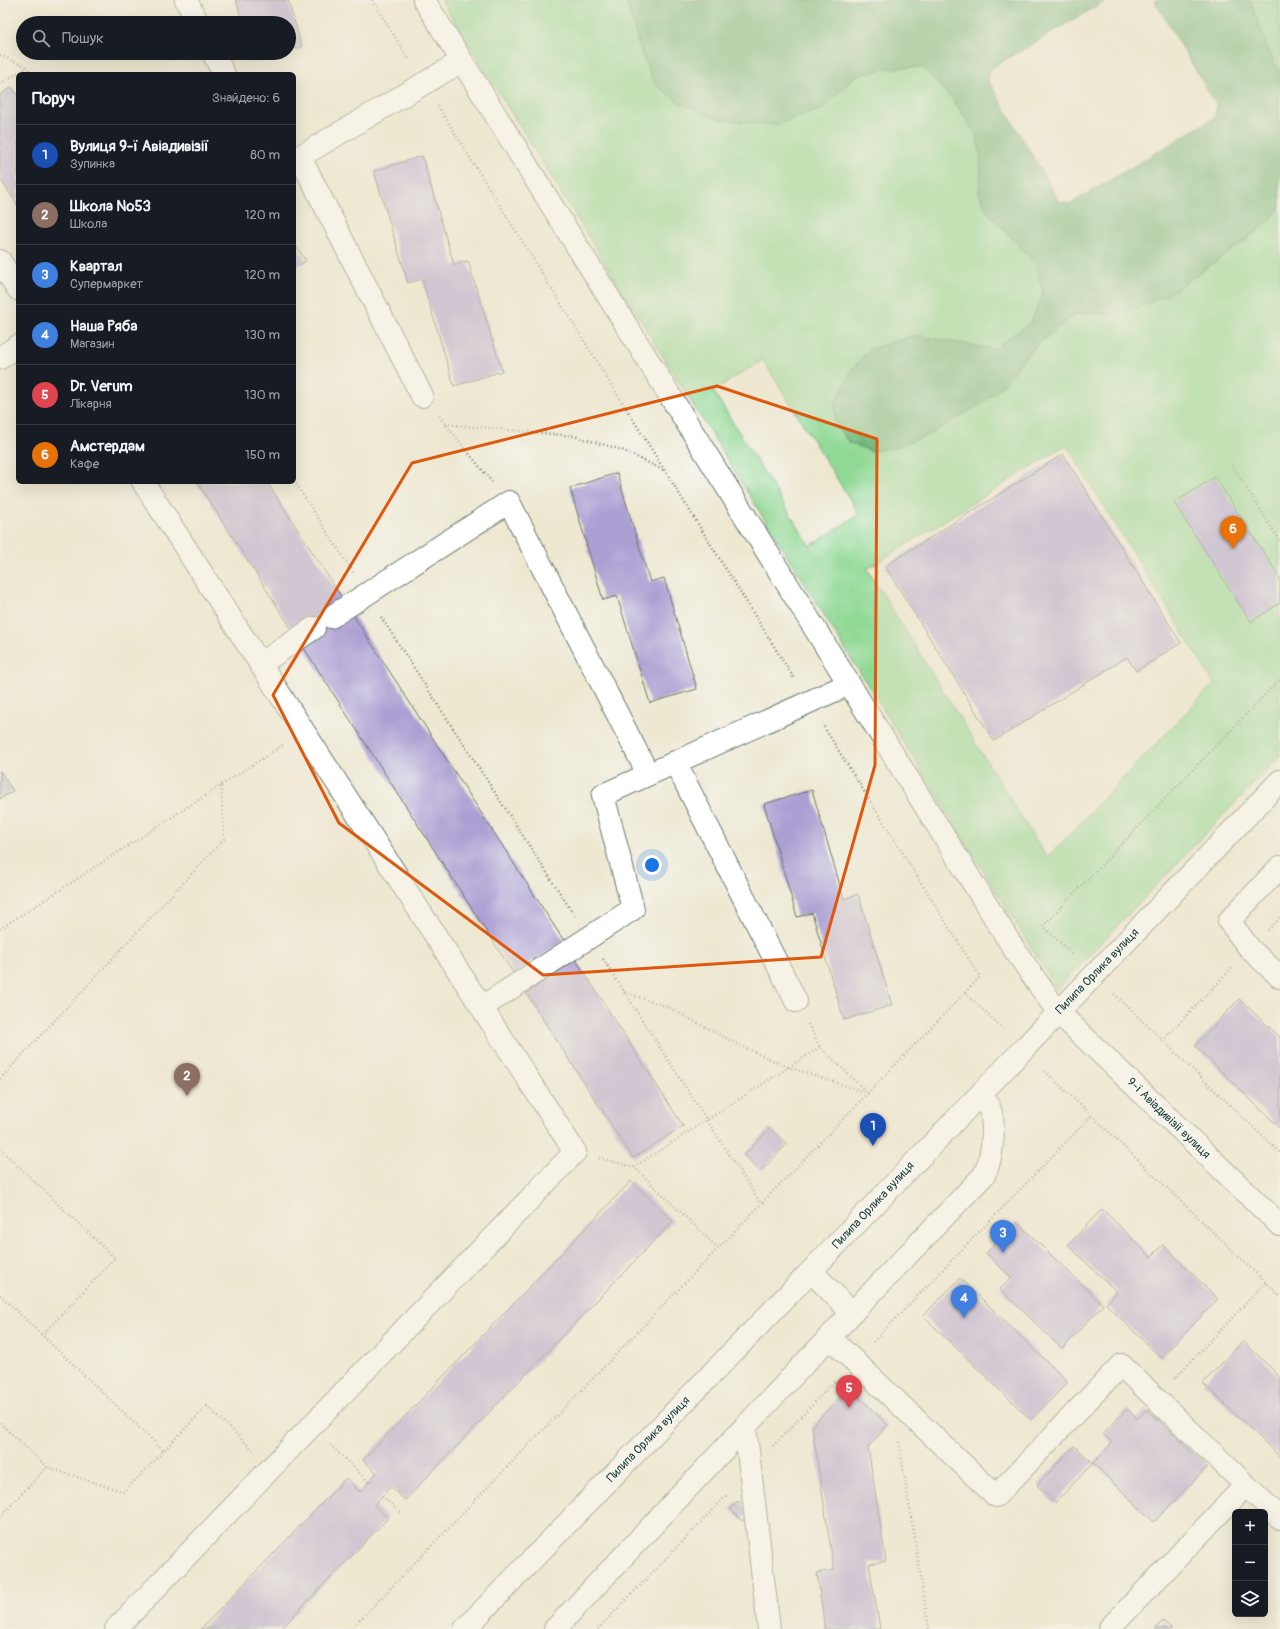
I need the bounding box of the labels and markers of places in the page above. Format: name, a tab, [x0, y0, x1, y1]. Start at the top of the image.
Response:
pin: 6	[1220, 516, 1246, 549]
pin: 2	[174, 1063, 200, 1096]
pin: 1	[860, 1113, 886, 1146]
pin: 3	[990, 1220, 1016, 1253]
pin: 4	[951, 1285, 977, 1318]
pin: 5	[836, 1375, 862, 1408]

